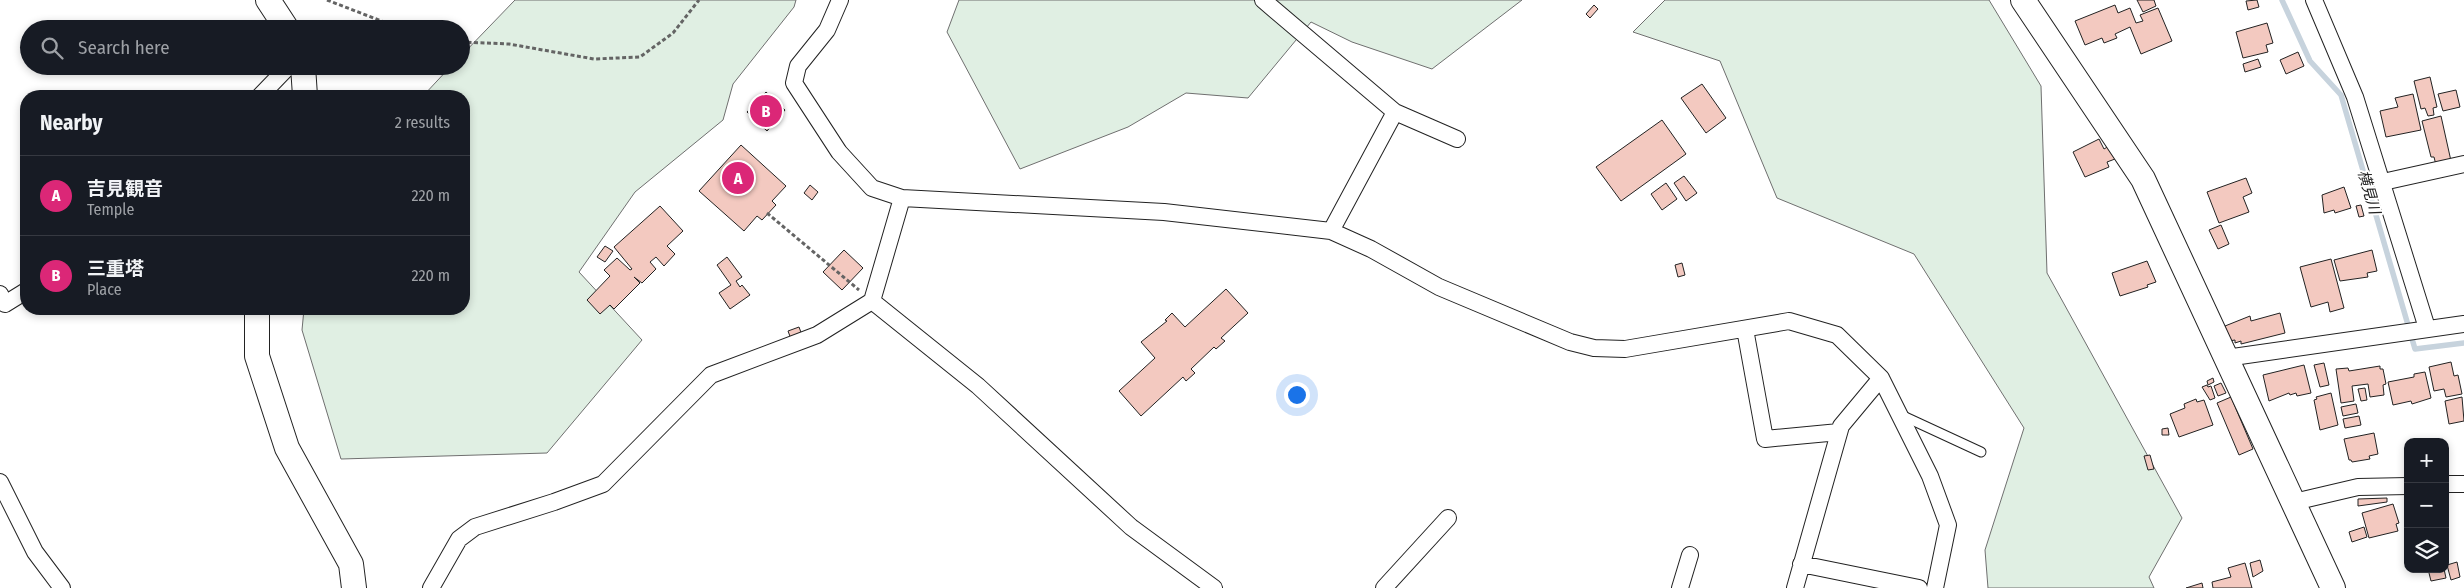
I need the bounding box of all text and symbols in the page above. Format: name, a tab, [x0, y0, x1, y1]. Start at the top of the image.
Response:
search box	[20, 20, 470, 75]
icon: search	[38, 34, 66, 62]
text: Search here	[78, 36, 170, 59]
pin: B	[750, 92, 782, 130]
text: Nearby	[40, 110, 102, 136]
text: 2 results	[395, 113, 450, 132]
pin: A	[722, 159, 754, 197]
water label: 横見川	[2354, 168, 2384, 218]
text: 吉見観音	[87, 177, 163, 200]
text: A	[52, 186, 60, 205]
text: 220 m	[411, 186, 450, 205]
text: Temple	[87, 200, 134, 219]
text: 三重塔	[87, 257, 144, 280]
text: B	[52, 266, 60, 285]
text: 220 m	[411, 266, 450, 285]
text: Place	[87, 280, 122, 299]
your location	[1284, 382, 1310, 408]
map controls	[2404, 438, 2449, 573]
button: +	[2404, 438, 2449, 483]
button: −	[2404, 483, 2449, 528]
button: layers	[2404, 528, 2449, 573]

